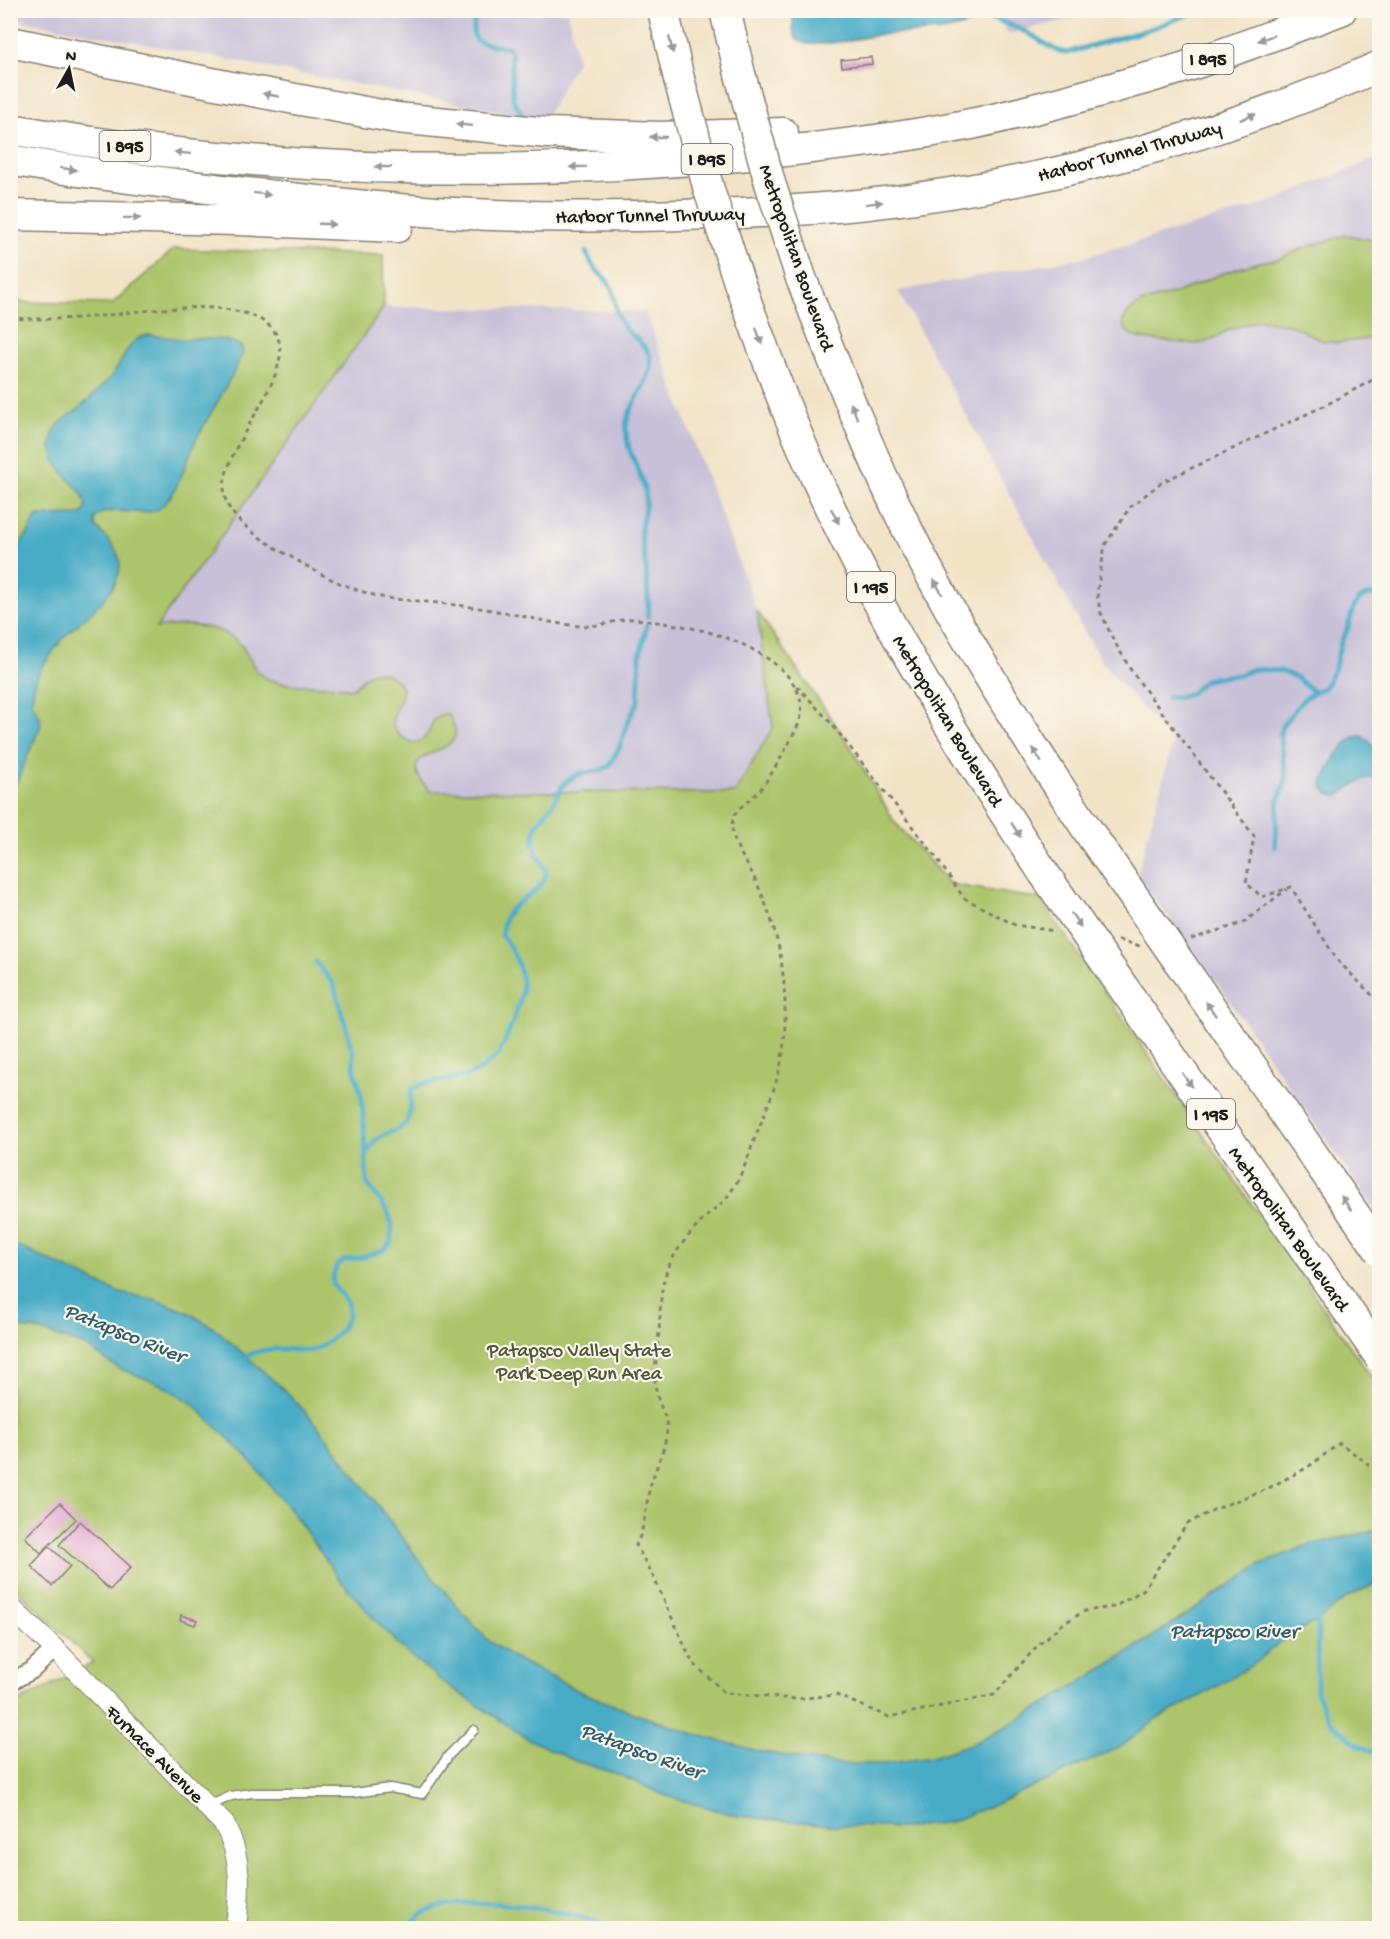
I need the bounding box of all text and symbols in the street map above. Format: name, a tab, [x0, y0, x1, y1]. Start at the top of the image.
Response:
one-way arrow	[1257, 33, 1275, 43]
one-way arrow	[667, 35, 677, 54]
north arrow	[39, 39, 99, 99]
road number: I 895	[1182, 44, 1234, 74]
text: N	[64, 47, 78, 68]
one-way arrow	[262, 90, 281, 99]
one-way arrow	[1239, 111, 1257, 121]
street label: Harbor Tunnel Thruway	[1036, 118, 1224, 189]
one-way arrow	[454, 120, 473, 130]
road number: I 895	[100, 131, 150, 161]
one-way arrow	[649, 132, 668, 142]
road number: I 895	[682, 144, 732, 174]
one-way arrow	[173, 149, 192, 158]
one-way arrow	[373, 162, 392, 172]
one-way arrow	[568, 162, 587, 172]
street label: Metropolitan Boulevard	[752, 162, 838, 357]
one-way arrow	[59, 165, 78, 174]
one-way arrow	[252, 189, 271, 199]
one-way arrow	[865, 198, 884, 207]
street label: Harbor Tunnel Thruway	[555, 204, 745, 231]
one-way arrow	[122, 213, 141, 223]
one-way arrow	[317, 220, 336, 229]
one-way arrow	[754, 328, 764, 346]
one-way arrow	[849, 402, 859, 420]
one-way arrow	[830, 507, 840, 524]
road number: I 195	[847, 572, 895, 602]
one-way arrow	[933, 578, 943, 595]
street label: Metropolitan Boulevard	[886, 632, 1007, 814]
one-way arrow	[1032, 746, 1043, 763]
one-way arrow	[1010, 822, 1021, 839]
one-way arrow	[1070, 912, 1081, 928]
one-way arrow	[1205, 1001, 1217, 1017]
one-way arrow	[1181, 1072, 1193, 1088]
road number: I 195	[1187, 1099, 1235, 1129]
street label: Metropolitan Boulevard	[1222, 1143, 1354, 1319]
one-way arrow	[1340, 1196, 1352, 1212]
water label: Patapsco River	[60, 1300, 192, 1372]
park label: Patapsco Valley State Park Deep Run Area	[486, 1341, 671, 1387]
water label: Patapsco River	[1170, 1621, 1302, 1646]
street label: Furnace Avenue	[99, 1701, 208, 1810]
water label: Patapsco River	[577, 1720, 709, 1788]

